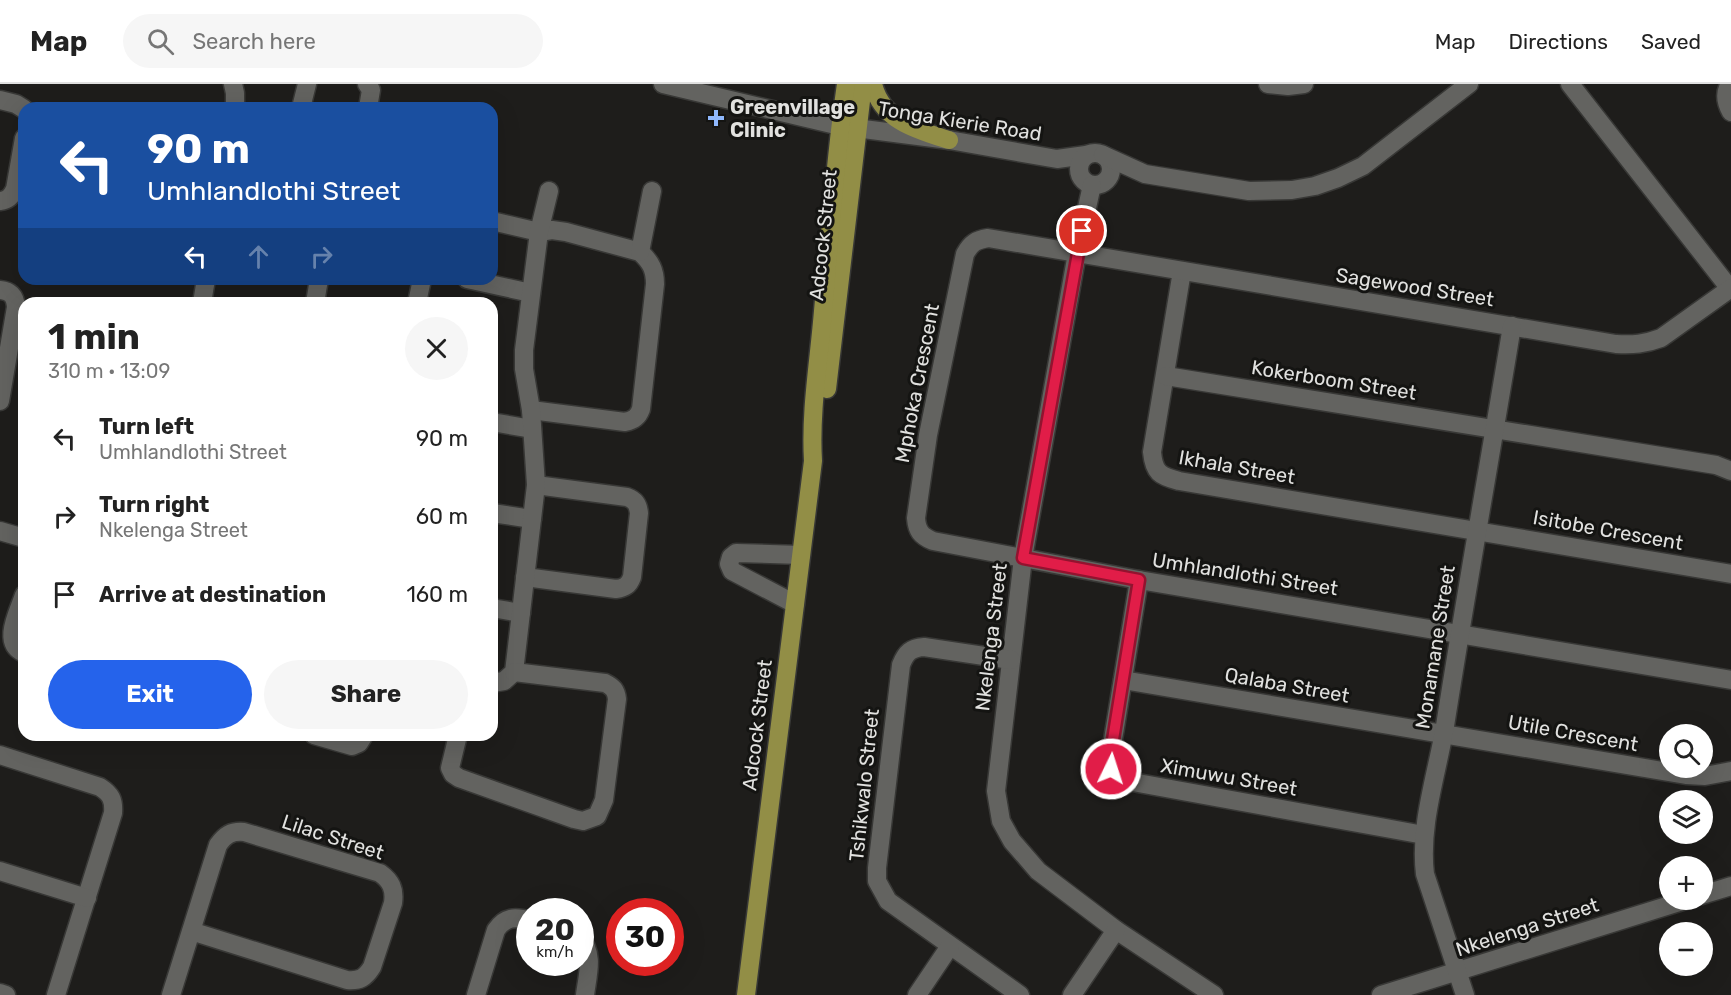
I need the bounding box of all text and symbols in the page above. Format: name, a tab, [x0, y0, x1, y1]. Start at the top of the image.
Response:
search box	[123, 14, 543, 68]
text: Map	[30, 25, 87, 58]
icon: search	[144, 25, 177, 58]
text: Search here	[192, 28, 316, 55]
text: Map	[1435, 29, 1476, 54]
text: Directions	[1509, 29, 1608, 54]
text: Saved	[1641, 29, 1701, 54]
place label: Greenvillage Clinic	[730, 95, 855, 142]
street label: Tonga Kierie Road	[877, 96, 1043, 146]
marker: Greenvillage Clinic	[707, 109, 725, 127]
text: 90 m	[147, 124, 250, 174]
icon: left	[48, 126, 126, 204]
street label: Adcock Street	[804, 168, 842, 302]
text: Umhlandlothi Street	[147, 175, 400, 207]
pin	[1056, 205, 1107, 256]
icon: arrive	[1065, 214, 1098, 247]
icon: left	[179, 240, 212, 273]
icon: ahead	[242, 240, 275, 273]
icon: right	[305, 240, 338, 273]
street label: Sagewood Street	[1334, 263, 1496, 311]
street label: Mphoka Crescent	[890, 301, 944, 465]
text: 1 min	[48, 315, 140, 358]
button: close	[405, 317, 468, 380]
street label: Kokerboom Street	[1250, 355, 1418, 405]
text: 310 m · 13:09	[48, 359, 170, 383]
text: Turn left	[99, 413, 194, 440]
icon: left	[48, 422, 81, 455]
text: 90 m	[416, 425, 468, 452]
text: Umhlandlothi Street	[99, 440, 287, 464]
street label: Ikhala Street	[1177, 445, 1297, 489]
text: Turn right	[99, 491, 209, 518]
icon: right	[48, 500, 81, 533]
text: 60 m	[416, 503, 468, 530]
street label: Isitobe Crescent	[1531, 505, 1685, 555]
text: Nkelenga Street	[99, 518, 248, 542]
street label: Umhlandlothi Street	[1150, 547, 1340, 601]
street label: Nkelenga Street	[970, 562, 1012, 712]
street label: Monamane Street	[1410, 563, 1460, 731]
icon: arrive	[48, 578, 81, 611]
text: Arrive at destination	[99, 581, 326, 608]
text: 160 m	[406, 581, 468, 608]
street label: Adcock Street	[737, 658, 777, 792]
button: Exit	[48, 660, 252, 729]
button: Share	[264, 660, 468, 729]
street label: Qalaba Street	[1223, 662, 1351, 708]
street label: Tshikwalo Street	[844, 707, 884, 862]
street label: Utile Crescent	[1506, 710, 1640, 756]
map controls	[1659, 724, 1713, 976]
button: search	[1659, 724, 1713, 778]
position arrow	[1079, 737, 1143, 801]
street label: Ximuwu Street	[1159, 753, 1299, 801]
button: layers	[1659, 790, 1713, 844]
street label: Lilac Street	[279, 809, 387, 865]
button: +	[1659, 856, 1713, 910]
street label: Nkelenga Street	[1453, 893, 1602, 961]
speed limit sign: 30	[606, 898, 684, 976]
text: 20	[535, 912, 575, 948]
button: −	[1659, 922, 1713, 976]
text: km/h	[536, 943, 574, 961]

